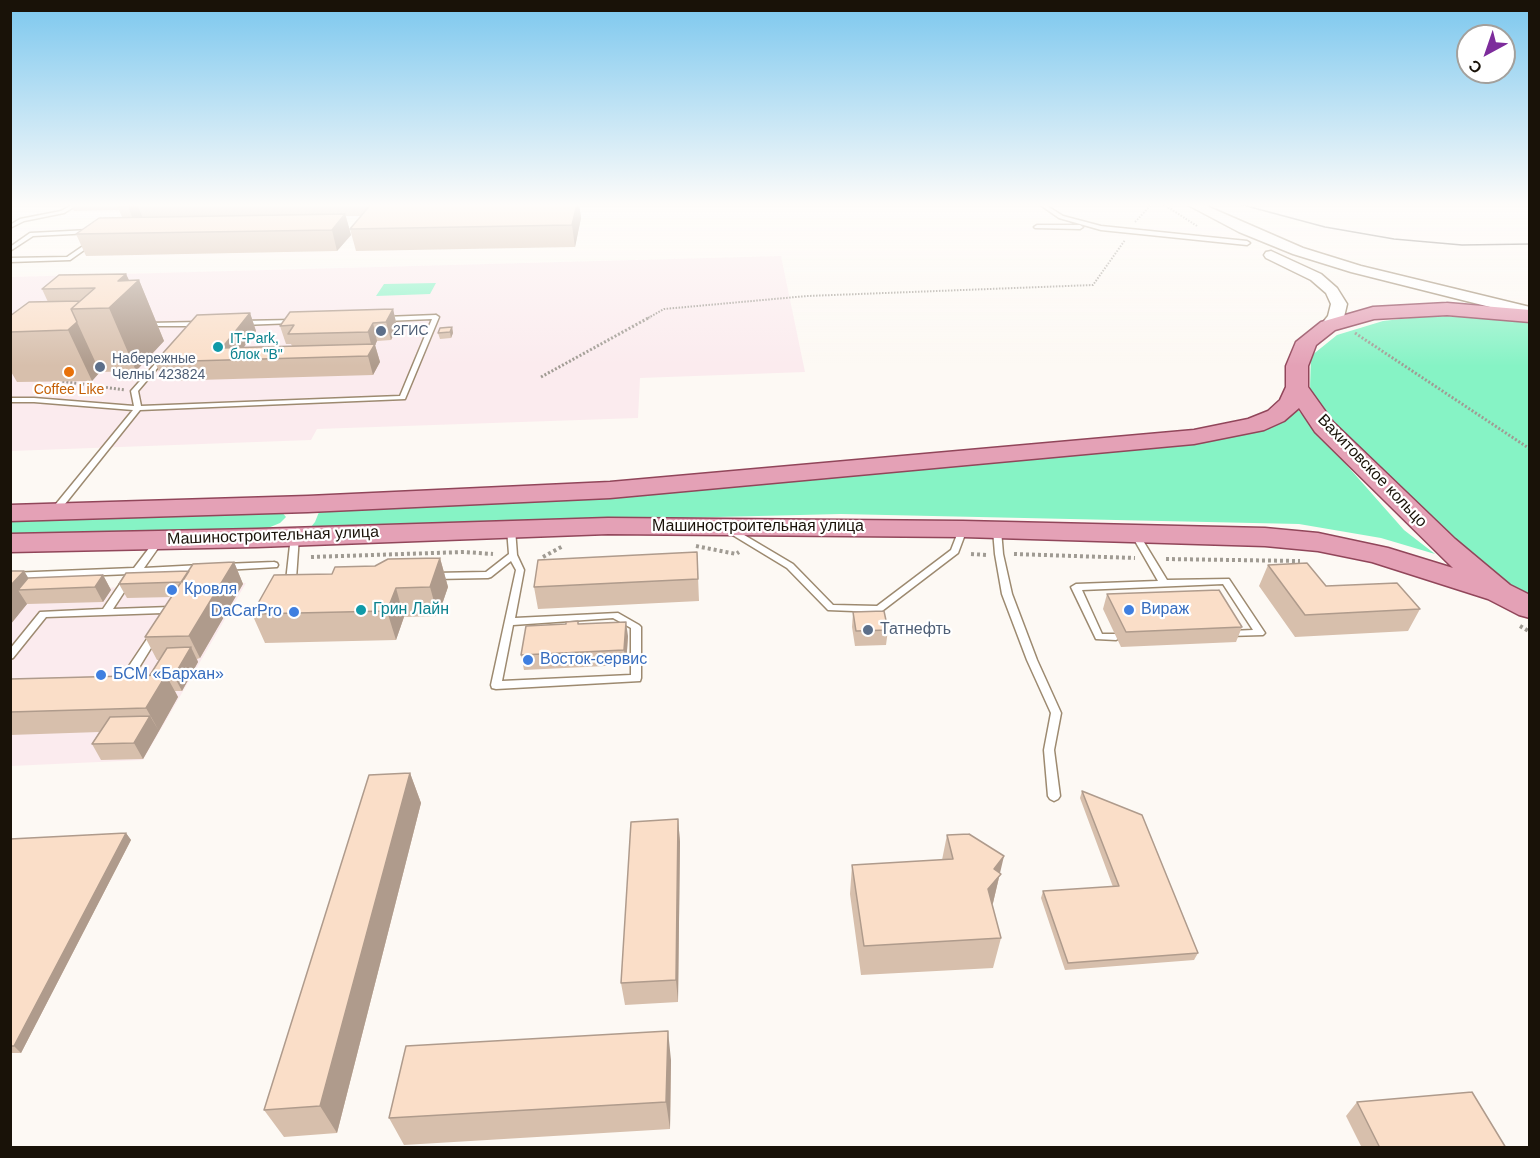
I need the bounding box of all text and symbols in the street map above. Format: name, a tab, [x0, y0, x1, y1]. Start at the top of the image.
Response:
north arrow	[1456, 24, 1516, 84]
text: С	[1466, 56, 1485, 77]
place label: 2ГИС	[393, 323, 429, 339]
marker: 2ГИС	[374, 324, 388, 338]
place label: IT-Park, блок "В"	[230, 331, 283, 364]
marker: IT-Park, блок "В"	[211, 340, 225, 354]
place label: Набережные Челны 423824	[112, 351, 205, 384]
marker: Набережные Челны 423824	[93, 360, 107, 374]
marker: Coffee Like	[62, 365, 76, 379]
place label: Coffee Like	[34, 382, 104, 398]
street label: Вахитовское кольцо	[1313, 411, 1431, 531]
street label: Машиностроительная улица	[652, 517, 864, 537]
street label: Машиностроительная улица	[167, 523, 379, 549]
place label: Кровля	[184, 580, 237, 600]
marker: Кровля	[165, 583, 179, 597]
place label: Грин Лайн	[373, 600, 449, 620]
place label: Вираж	[1141, 600, 1189, 620]
place label: DaCarPro	[211, 602, 282, 622]
marker: Грин Лайн	[354, 603, 368, 617]
marker: Вираж	[1122, 603, 1136, 617]
marker: DaCarPro	[287, 605, 301, 619]
place label: Татнефть	[880, 620, 951, 640]
marker: Татнефть	[861, 623, 875, 637]
place label: Восток-сервис	[540, 650, 647, 670]
marker: Восток-сервис	[521, 653, 535, 667]
place label: БСМ «Бархан»	[113, 665, 224, 685]
marker: БСМ «Бархан»	[94, 668, 108, 682]

